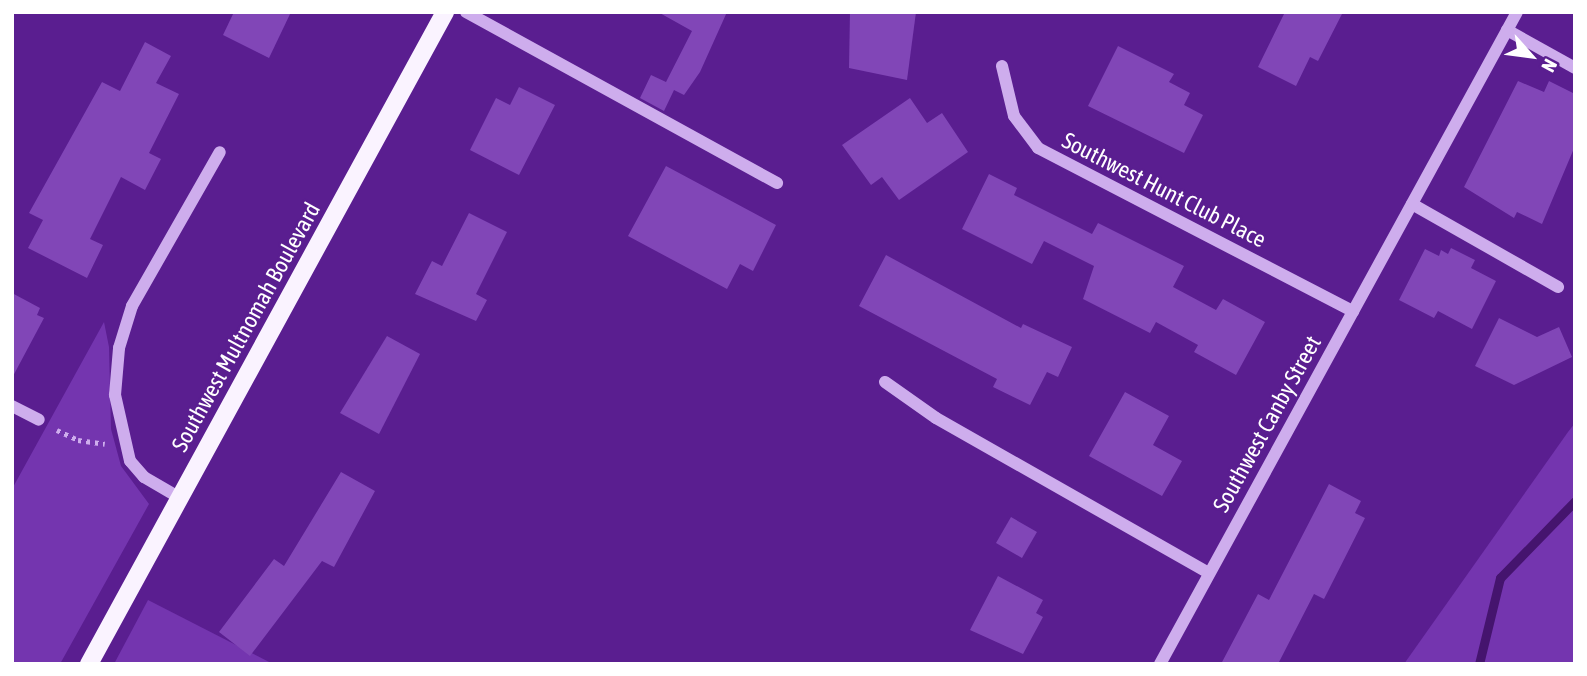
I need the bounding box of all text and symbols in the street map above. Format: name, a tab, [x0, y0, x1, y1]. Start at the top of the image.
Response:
north arrow	[1496, 21, 1566, 91]
text: N	[1537, 56, 1562, 76]
street label: Southwest Hunt Club Place	[1057, 127, 1271, 253]
street label: Southwest Multnomah Boulevard	[166, 198, 326, 456]
street label: Southwest Canby Street	[1207, 331, 1327, 517]

